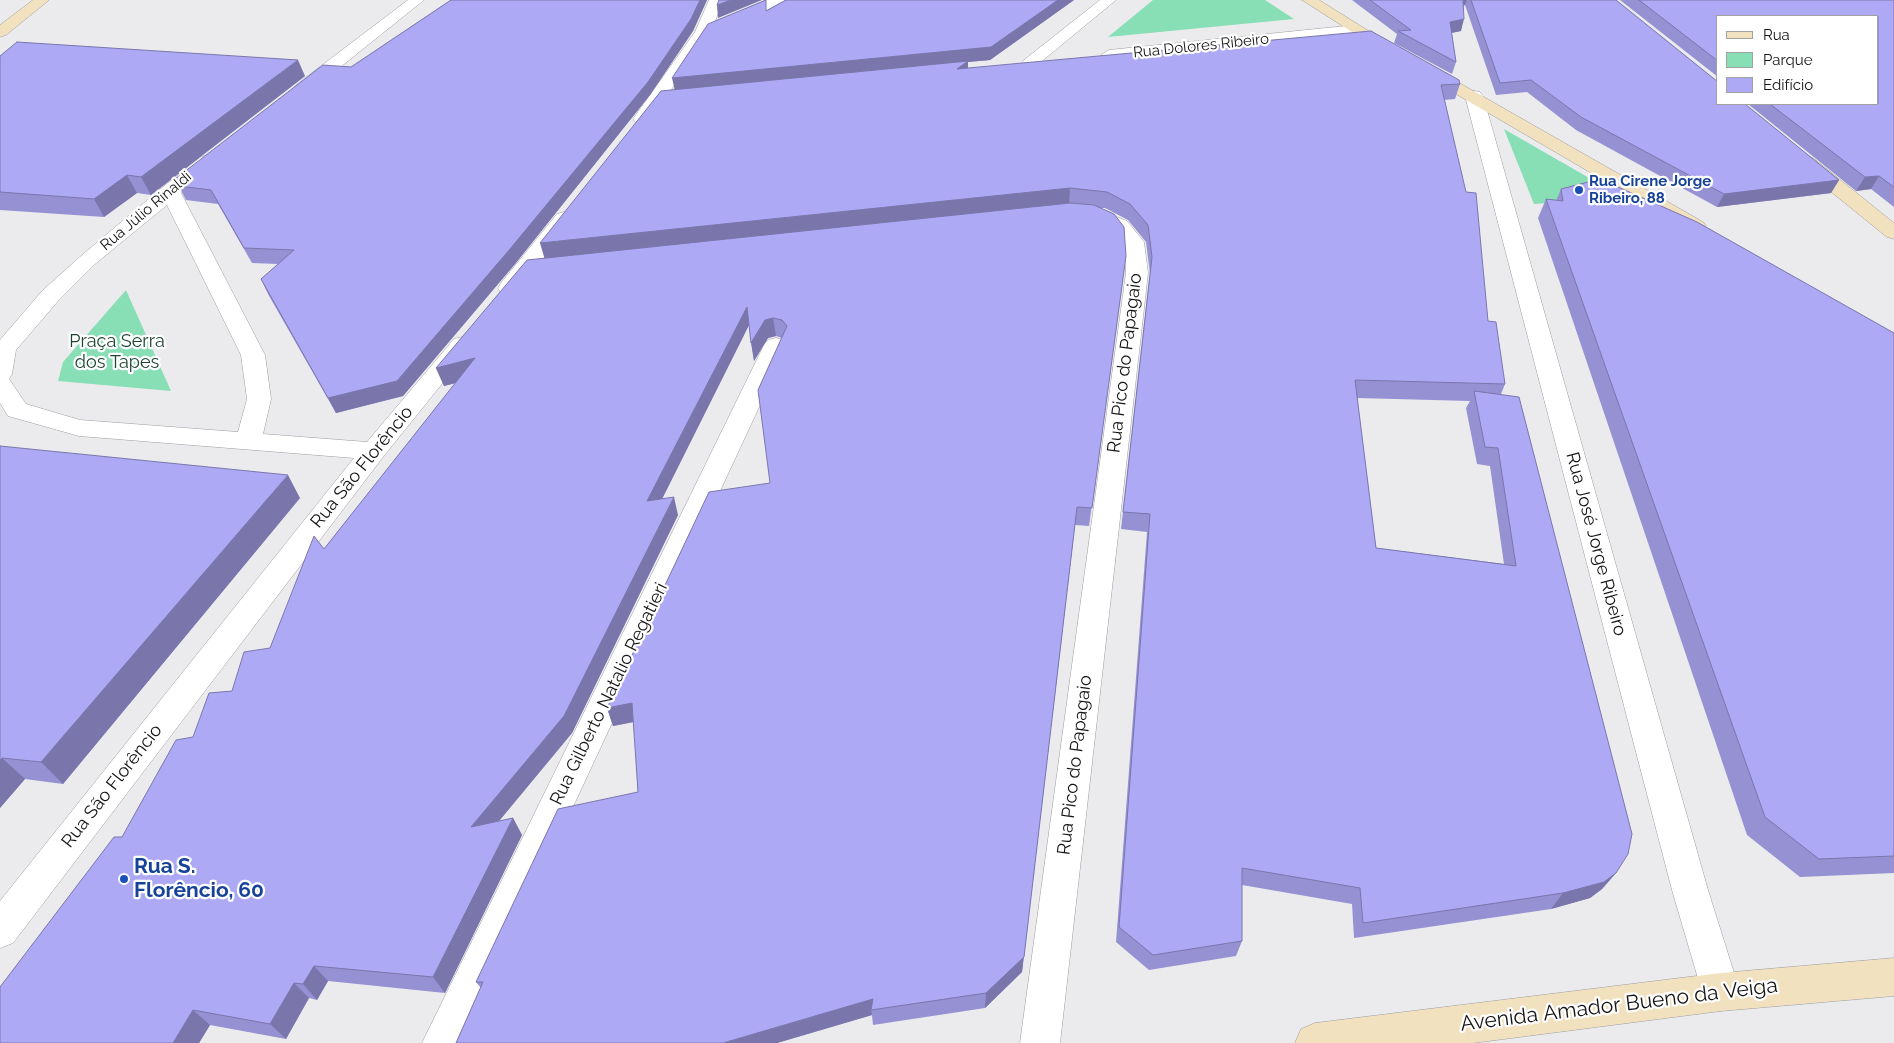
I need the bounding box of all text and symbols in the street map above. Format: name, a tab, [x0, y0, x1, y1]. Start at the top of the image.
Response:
legend	[1716, 15, 1879, 105]
text: Rua	[1763, 26, 1790, 44]
street label: Rua Dolores Ribeiro	[1132, 30, 1270, 62]
text: Parque	[1763, 51, 1812, 69]
text: Edifício	[1763, 76, 1813, 94]
street label: Rua Júlio Rinaldi	[97, 168, 195, 254]
place label: Rua Cirene Jorge Ribeiro, 88	[1589, 172, 1711, 207]
marker: Rua Cirene Jorge Ribeiro, 88	[1573, 184, 1585, 196]
street label: Rua Pico do Papagaio	[1103, 272, 1147, 454]
park label: Praça Serra dos Tapes	[69, 331, 165, 374]
street label: Rua São Florêncio	[306, 402, 418, 532]
street label: Rua José Jorge Ribeiro	[1561, 450, 1631, 638]
street label: Rua Gilberto Natalio Regatieri	[546, 579, 672, 809]
street label: Rua Pico do Papagaio	[1053, 674, 1097, 856]
street label: Rua São Florêncio	[57, 720, 167, 852]
place label: Rua S. Florêncio, 60	[134, 854, 264, 904]
marker: Rua S. Florêncio, 60	[118, 873, 130, 885]
street label: Avenida Amador Bueno da Veiga	[1459, 973, 1779, 1037]

